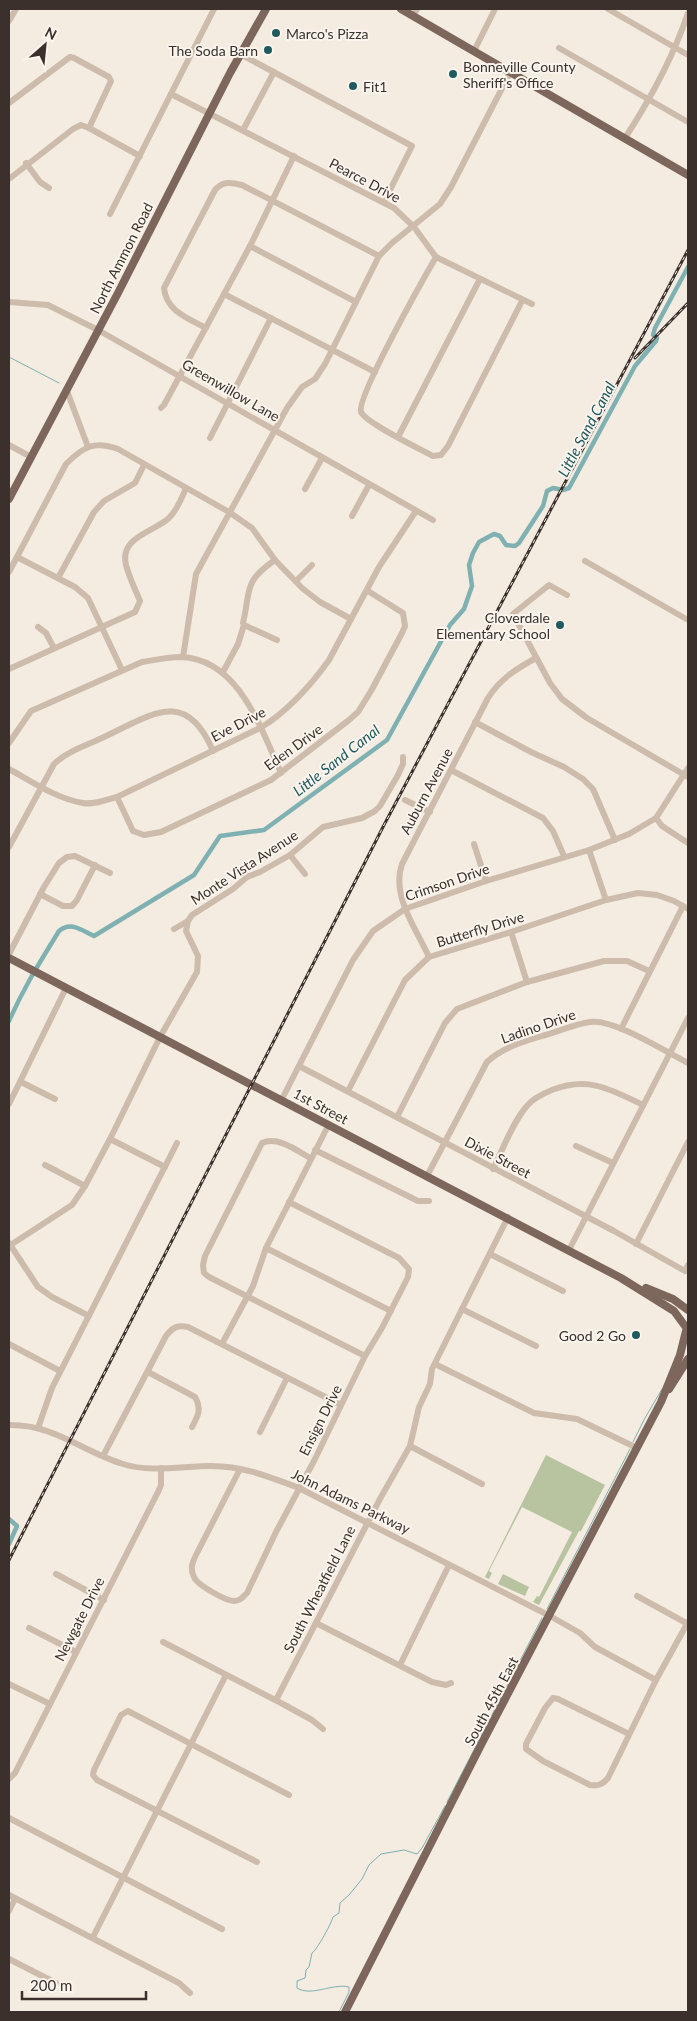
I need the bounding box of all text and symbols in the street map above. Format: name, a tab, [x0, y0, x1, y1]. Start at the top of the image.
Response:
north arrow	[20, 20, 70, 70]
text: N	[42, 23, 60, 43]
place label: Marco's Pizza	[286, 25, 369, 42]
marker: Marco's Pizza	[270, 27, 282, 39]
place label: The Soda Barn	[168, 42, 258, 59]
marker: The Soda Barn	[262, 44, 274, 56]
place label: Bonneville County Sheriff's Office	[463, 58, 577, 91]
marker: Bonneville County Sheriff's Office	[447, 68, 459, 80]
place label: Fit1	[363, 78, 387, 95]
marker: Fit1	[347, 80, 359, 92]
street label: Pearce Drive	[327, 154, 403, 206]
street label: North Ammon Road	[86, 200, 156, 316]
street label: Greenwillow Lane	[179, 355, 283, 425]
water label: Little Sand Canal	[553, 378, 619, 480]
place label: Cloverdale Elementary School	[436, 609, 550, 642]
marker: Cloverdale Elementary School	[554, 619, 566, 631]
street label: Eve Drive	[208, 703, 268, 745]
street label: Eden Drive	[261, 720, 325, 774]
water label: Little Sand Canal	[289, 720, 383, 799]
street label: Auburn Avenue	[396, 745, 456, 837]
street label: Monte Vista Avenue	[187, 826, 301, 908]
street label: Crimson Drive	[403, 860, 491, 904]
street label: Butterfly Drive	[434, 908, 526, 950]
street label: Ladino Drive	[498, 1005, 578, 1047]
street label: 1st Street	[291, 1084, 351, 1128]
street label: Dixie Street	[462, 1133, 534, 1181]
place label: Good 2 Go	[559, 1327, 626, 1344]
marker: Good 2 Go	[630, 1329, 642, 1341]
street label: Ensign Drive	[295, 1382, 345, 1458]
street label: John Adams Parkway	[289, 1465, 414, 1537]
street label: South Wheatfield Lane	[280, 1523, 358, 1655]
street label: Newgate Drive	[51, 1574, 107, 1664]
street label: South 45th East	[460, 1654, 522, 1748]
scale bar	[22, 1968, 146, 2000]
text: 200 m	[30, 1976, 72, 1994]

